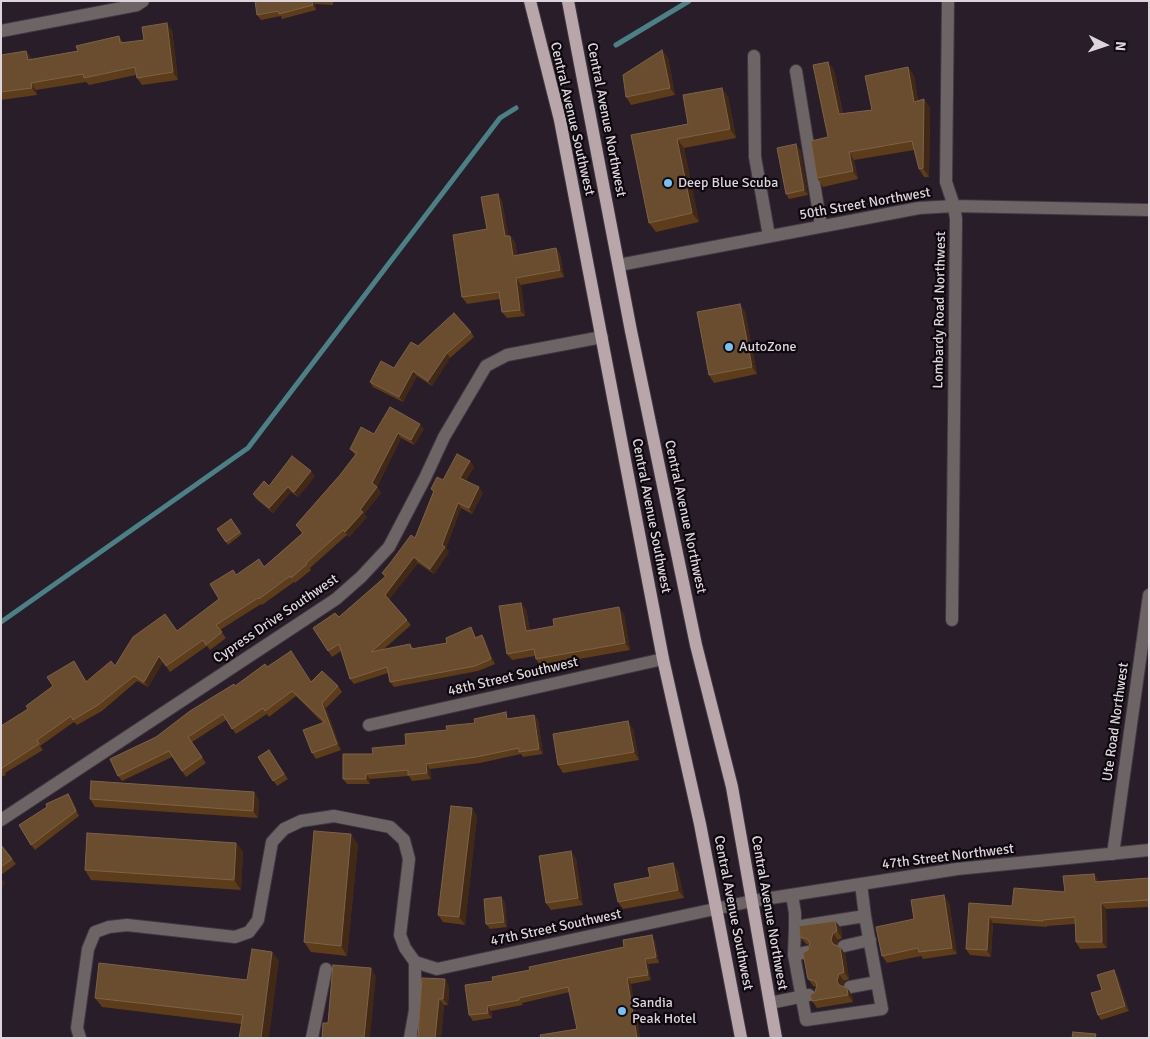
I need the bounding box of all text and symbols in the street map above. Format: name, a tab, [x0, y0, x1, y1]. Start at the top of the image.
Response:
north arrow	[1080, 20, 1130, 70]
street label: Central Avenue Southwest	[546, 41, 598, 197]
text: N	[1112, 41, 1129, 52]
street label: Central Avenue Northwest	[583, 42, 629, 198]
place label: Deep Blue Scuba	[678, 175, 778, 191]
marker: Deep Blue Scuba	[662, 177, 674, 189]
street label: 50th Street Northwest	[798, 184, 932, 224]
street label: Lombardy Road Northwest	[930, 231, 950, 389]
place label: AutoZone	[739, 339, 797, 355]
marker: AutoZone	[723, 341, 735, 353]
street label: Central Avenue Southwest	[628, 437, 674, 595]
street label: Central Avenue Northwest	[661, 439, 709, 595]
street label: Cypress Drive Southwest	[210, 571, 342, 667]
street label: 48th Street Southwest	[446, 654, 580, 700]
street label: Ute Road Northwest	[1099, 662, 1133, 782]
street label: Central Avenue Southwest	[710, 834, 756, 992]
street label: Central Avenue Northwest	[747, 834, 791, 992]
street label: 47th Street Northwest	[881, 841, 1015, 873]
street label: 47th Street Southwest	[489, 906, 623, 950]
place label: Sandia Peak Hotel	[632, 995, 696, 1028]
marker: Sandia Peak Hotel	[616, 1005, 628, 1017]

